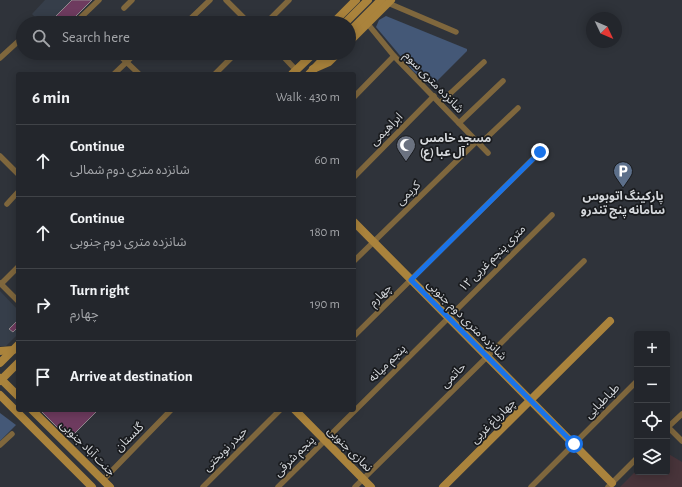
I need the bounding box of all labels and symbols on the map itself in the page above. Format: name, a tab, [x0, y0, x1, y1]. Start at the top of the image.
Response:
north arrow	[586, 12, 622, 48]
street label: شانزده متری سوم	[400, 49, 466, 117]
street label: ابراهیمی	[367, 110, 405, 148]
place label: مسجد خامس آل عبا (ع)	[420, 132, 491, 161]
mosque icon: مسجد خامس آل عبا (ع)	[395, 134, 417, 162]
route end	[531, 143, 549, 161]
parking icon: پارکینگ اتوبوس سامانه پنج تندرو	[612, 160, 634, 188]
street label: کریمی	[394, 178, 424, 208]
place label: پارکینگ اتوبوس سامانه پنج تندرو	[581, 189, 665, 219]
street label: ۱۲ متری پنجم غربی	[456, 222, 530, 296]
street label: شانزده متری دوم جنوبی	[423, 278, 509, 364]
street label: چهارم	[366, 281, 396, 311]
street label: پنجم میانه	[366, 342, 410, 386]
street label: حاتمی	[438, 360, 469, 391]
street label: طباطبایی	[582, 381, 623, 422]
street label: چهارباغ غربی	[468, 396, 520, 448]
street label: جنت آباد جنوبی	[57, 418, 118, 479]
street label: گلستان	[112, 420, 147, 454]
street label: حیدر نوبختی	[200, 424, 250, 474]
street label: نمازی جنوبی	[324, 424, 375, 475]
street label: پنجم شرقی	[271, 433, 319, 481]
route start	[565, 435, 583, 453]

